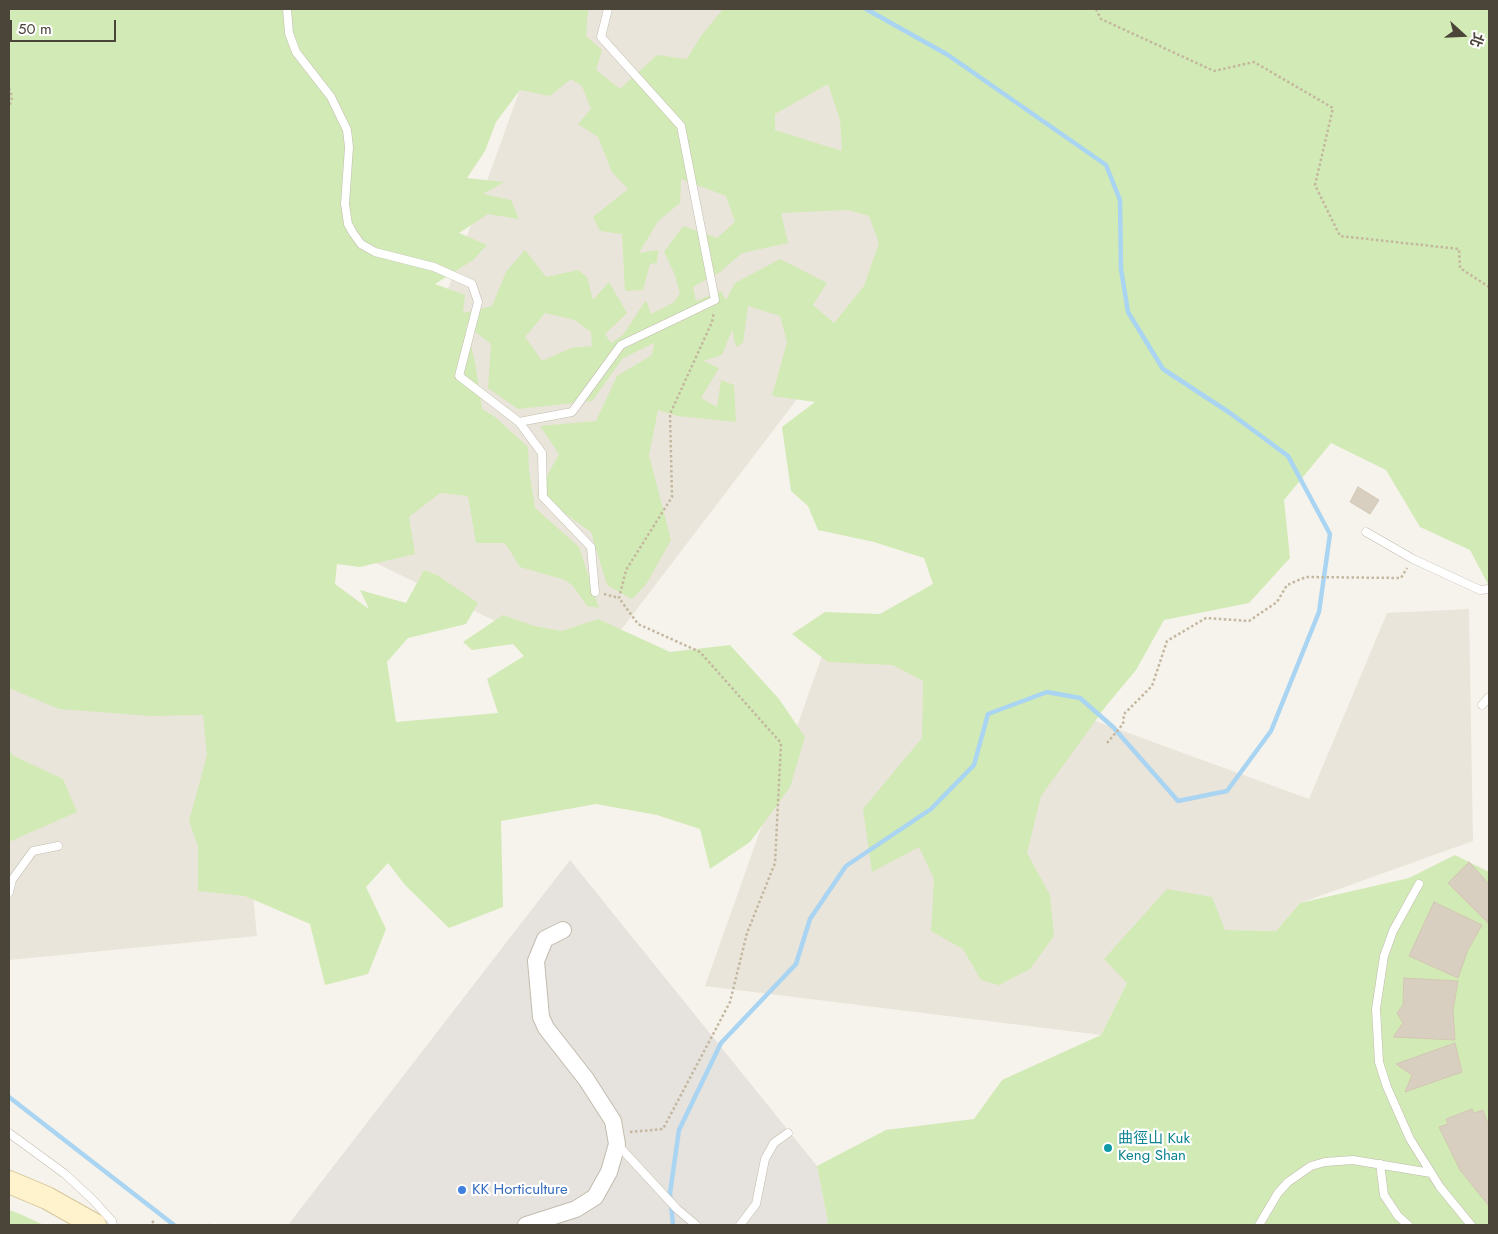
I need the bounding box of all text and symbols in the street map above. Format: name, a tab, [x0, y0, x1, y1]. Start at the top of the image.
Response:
scale bar	[12, 10, 119, 42]
north arrow	[1438, 10, 1488, 60]
text: 50 m	[18, 18, 52, 40]
text: 北	[1465, 30, 1489, 50]
place label: 曲徑山 Kuk Keng Shan	[1118, 1130, 1190, 1165]
marker: 曲徑山 Kuk Keng Shan	[1102, 1142, 1114, 1154]
place label: KK Horticulture	[472, 1181, 568, 1199]
marker: KK Horticulture	[456, 1184, 468, 1196]

